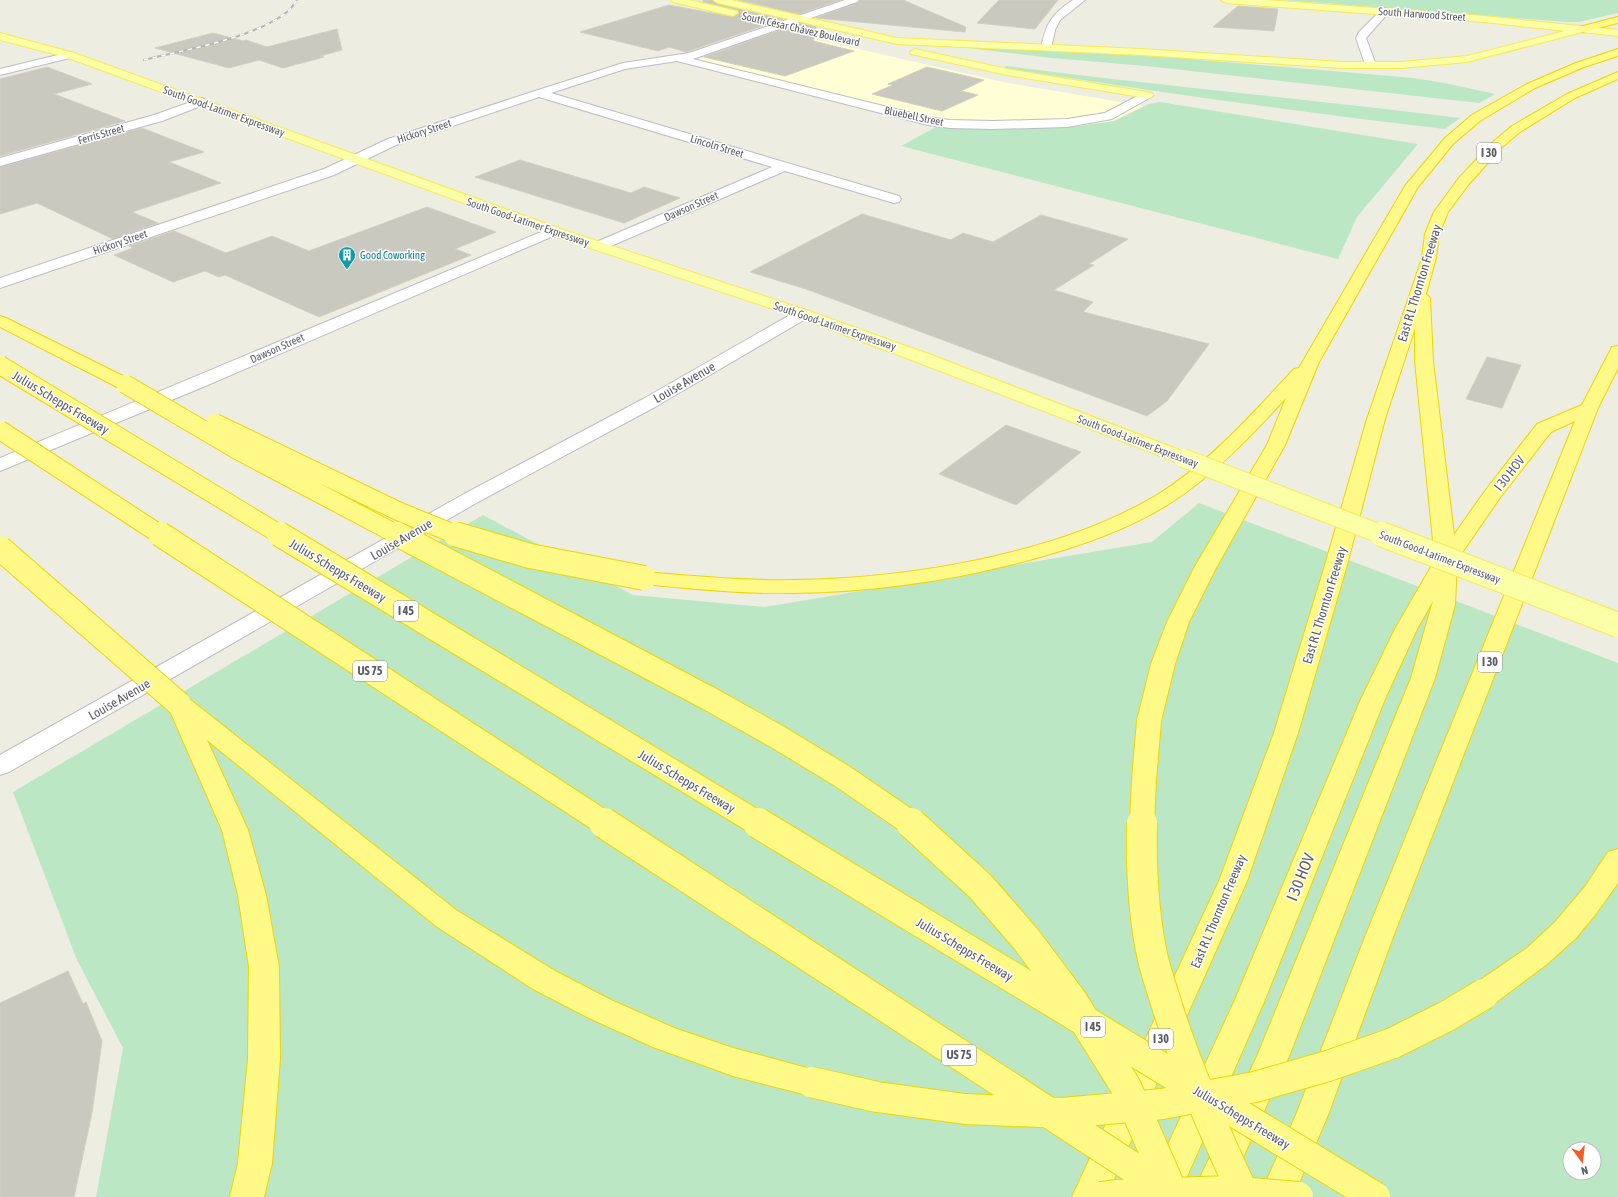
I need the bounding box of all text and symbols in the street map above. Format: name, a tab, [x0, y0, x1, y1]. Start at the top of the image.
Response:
street label: South Harwood Street	[1378, 5, 1466, 23]
street label: South César Chávez Boulevard	[741, 10, 861, 48]
street label: South Good-Latimer Expressway	[162, 83, 287, 139]
street label: Bluebell Street	[883, 104, 945, 128]
street label: Hickory Street	[395, 117, 453, 145]
street label: Ferris Street	[76, 122, 126, 146]
street label: Lincoln Street	[689, 132, 745, 160]
road number: I 30	[1477, 143, 1501, 163]
street label: Dawson Street	[662, 189, 720, 223]
street label: South Good-Latimer Expressway	[465, 195, 591, 249]
street label: East R L Thornton Freeway	[1394, 222, 1445, 344]
street label: Hickory Street	[91, 227, 149, 257]
building icon: Good Coworking	[337, 245, 357, 270]
place label: Good Coworking	[360, 249, 425, 261]
street label: South Good-Latimer Expressway	[772, 299, 898, 353]
street label: Dawson Street	[248, 331, 306, 365]
street label: Louise Avenue	[651, 359, 718, 406]
street label: Julius Schepps Freeway	[10, 368, 112, 438]
street label: South Good-Latimer Expressway	[1076, 412, 1201, 470]
street label: I 30 HOV	[1491, 452, 1528, 494]
street label: Louise Avenue	[368, 516, 435, 563]
street label: South Good-Latimer Expressway	[1378, 528, 1503, 586]
street label: Julius Schepps Freeway	[287, 536, 389, 606]
street label: East R L Thornton Freeway	[1299, 544, 1350, 666]
road number: I 45	[394, 601, 418, 621]
road number: I 30	[1478, 652, 1502, 672]
road number: US 75	[353, 661, 387, 681]
street label: Louise Avenue	[86, 676, 153, 723]
street label: Julius Schepps Freeway	[636, 747, 738, 817]
street label: I 30 HOV	[1282, 850, 1318, 903]
street label: East R L Thornton Freeway	[1188, 851, 1249, 970]
street label: Julius Schepps Freeway	[914, 915, 1016, 985]
road number: I 45	[1081, 1017, 1105, 1037]
road number: I 30	[1149, 1029, 1173, 1049]
road number: US 75	[942, 1045, 976, 1065]
street label: Julius Schepps Freeway	[1191, 1083, 1293, 1153]
north arrow	[1562, 1141, 1602, 1181]
text: N	[1580, 1164, 1589, 1177]

